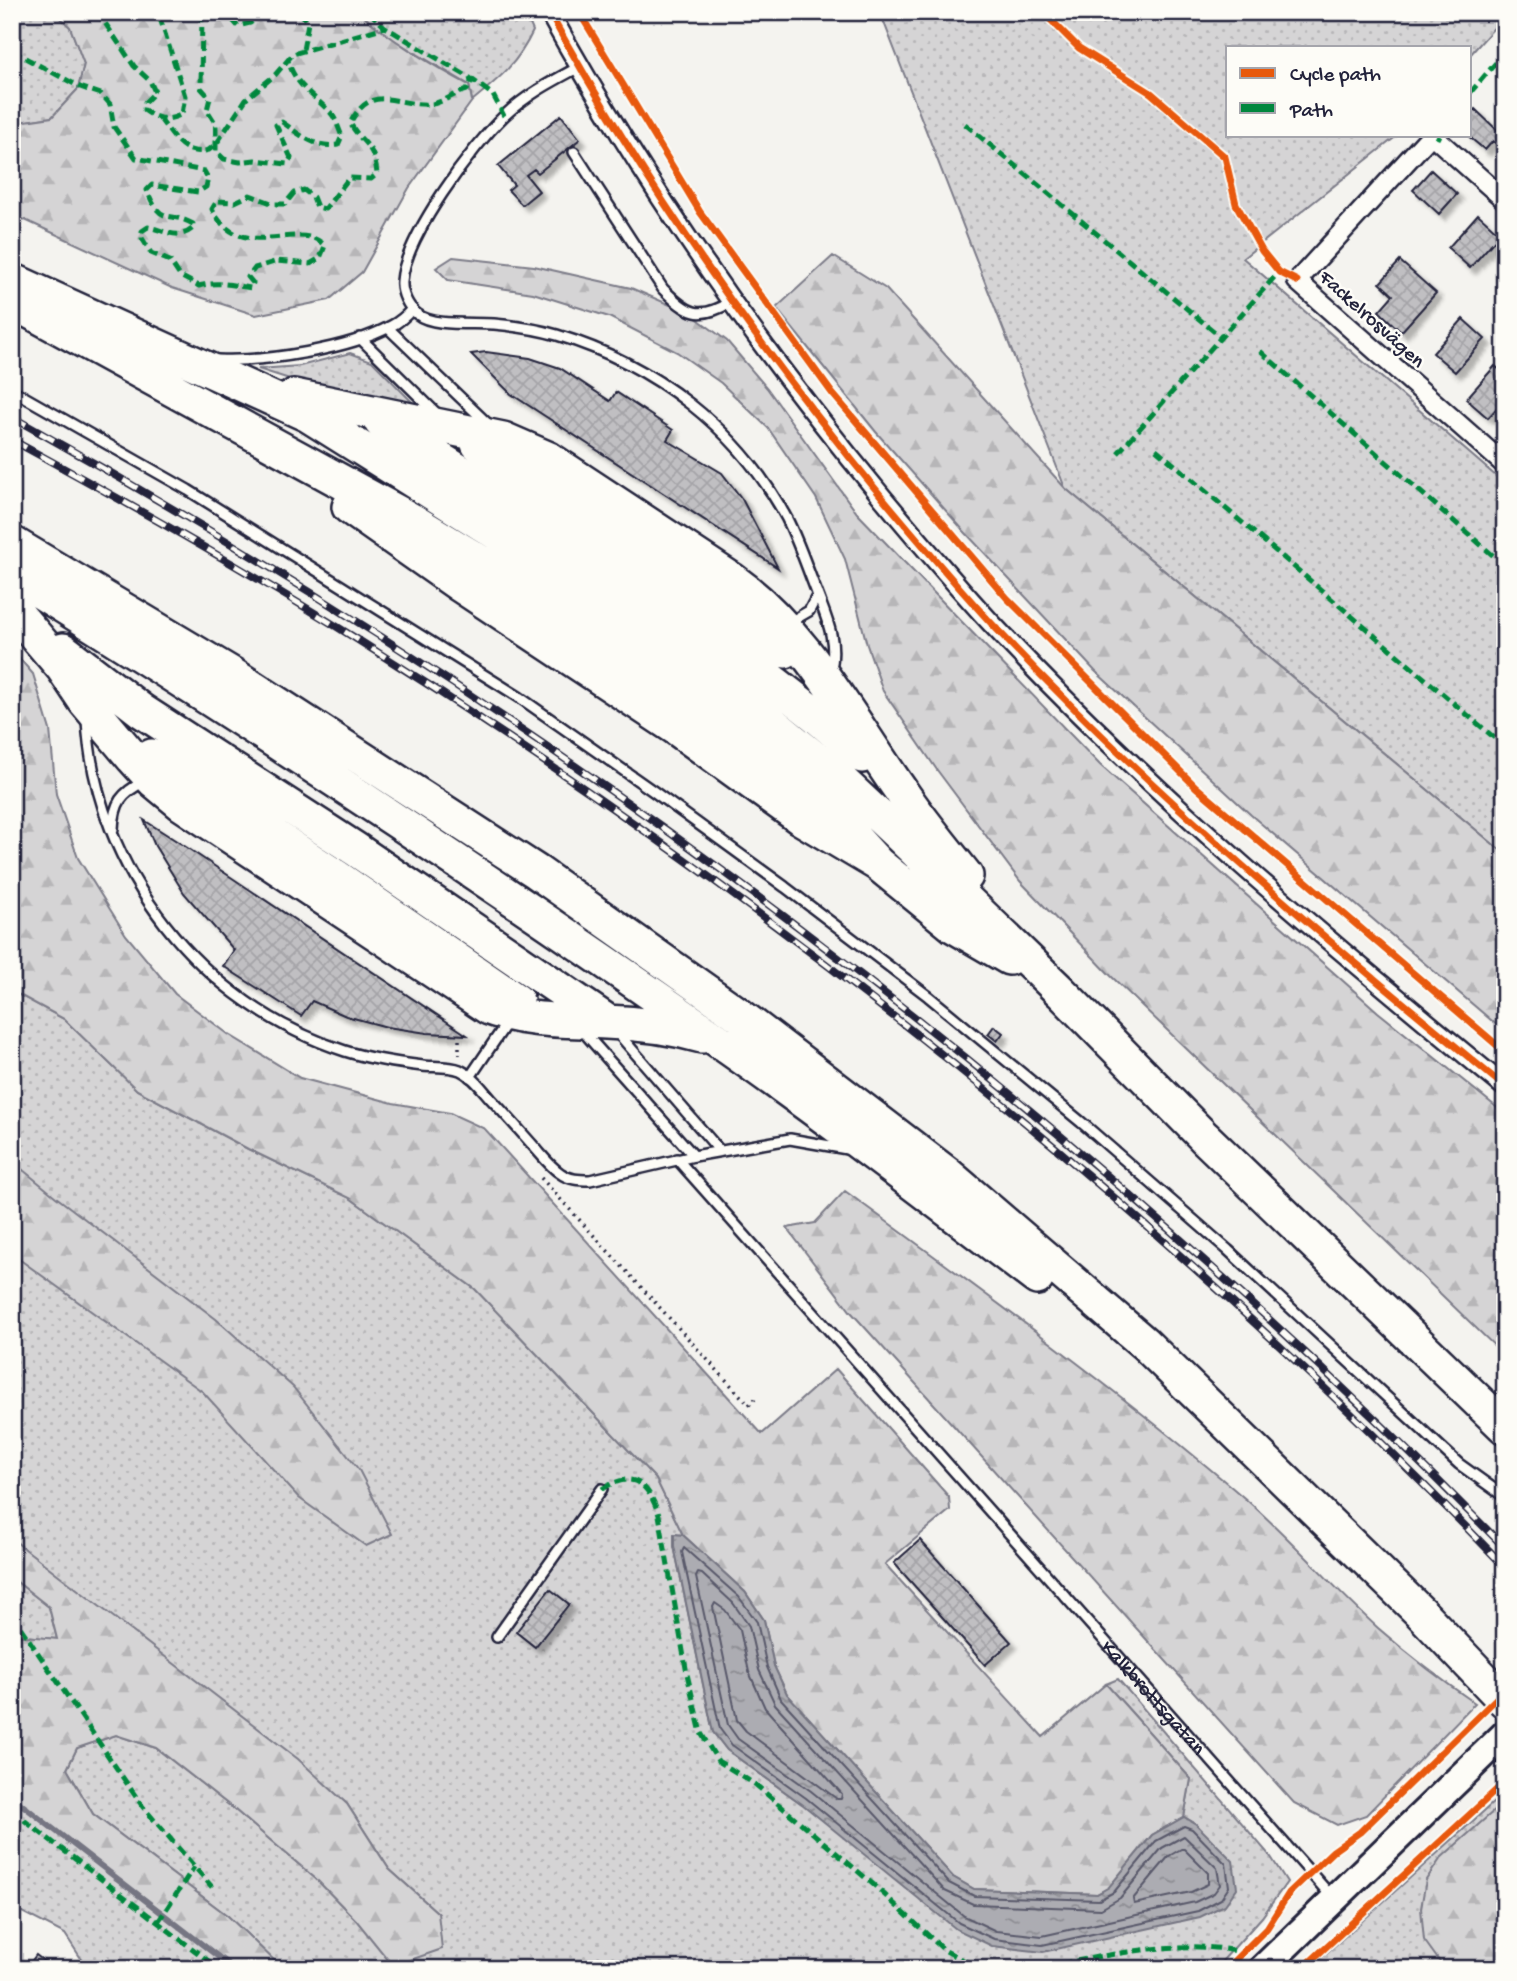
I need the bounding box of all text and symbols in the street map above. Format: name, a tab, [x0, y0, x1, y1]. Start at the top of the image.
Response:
legend	[1226, 46, 1472, 136]
text: Cycle path	[1290, 64, 1381, 89]
text: Path	[1289, 100, 1333, 125]
street label: Fackelrosvägen	[1312, 266, 1429, 375]
street label: Kalkbrottsgatan	[1094, 1636, 1209, 1762]

